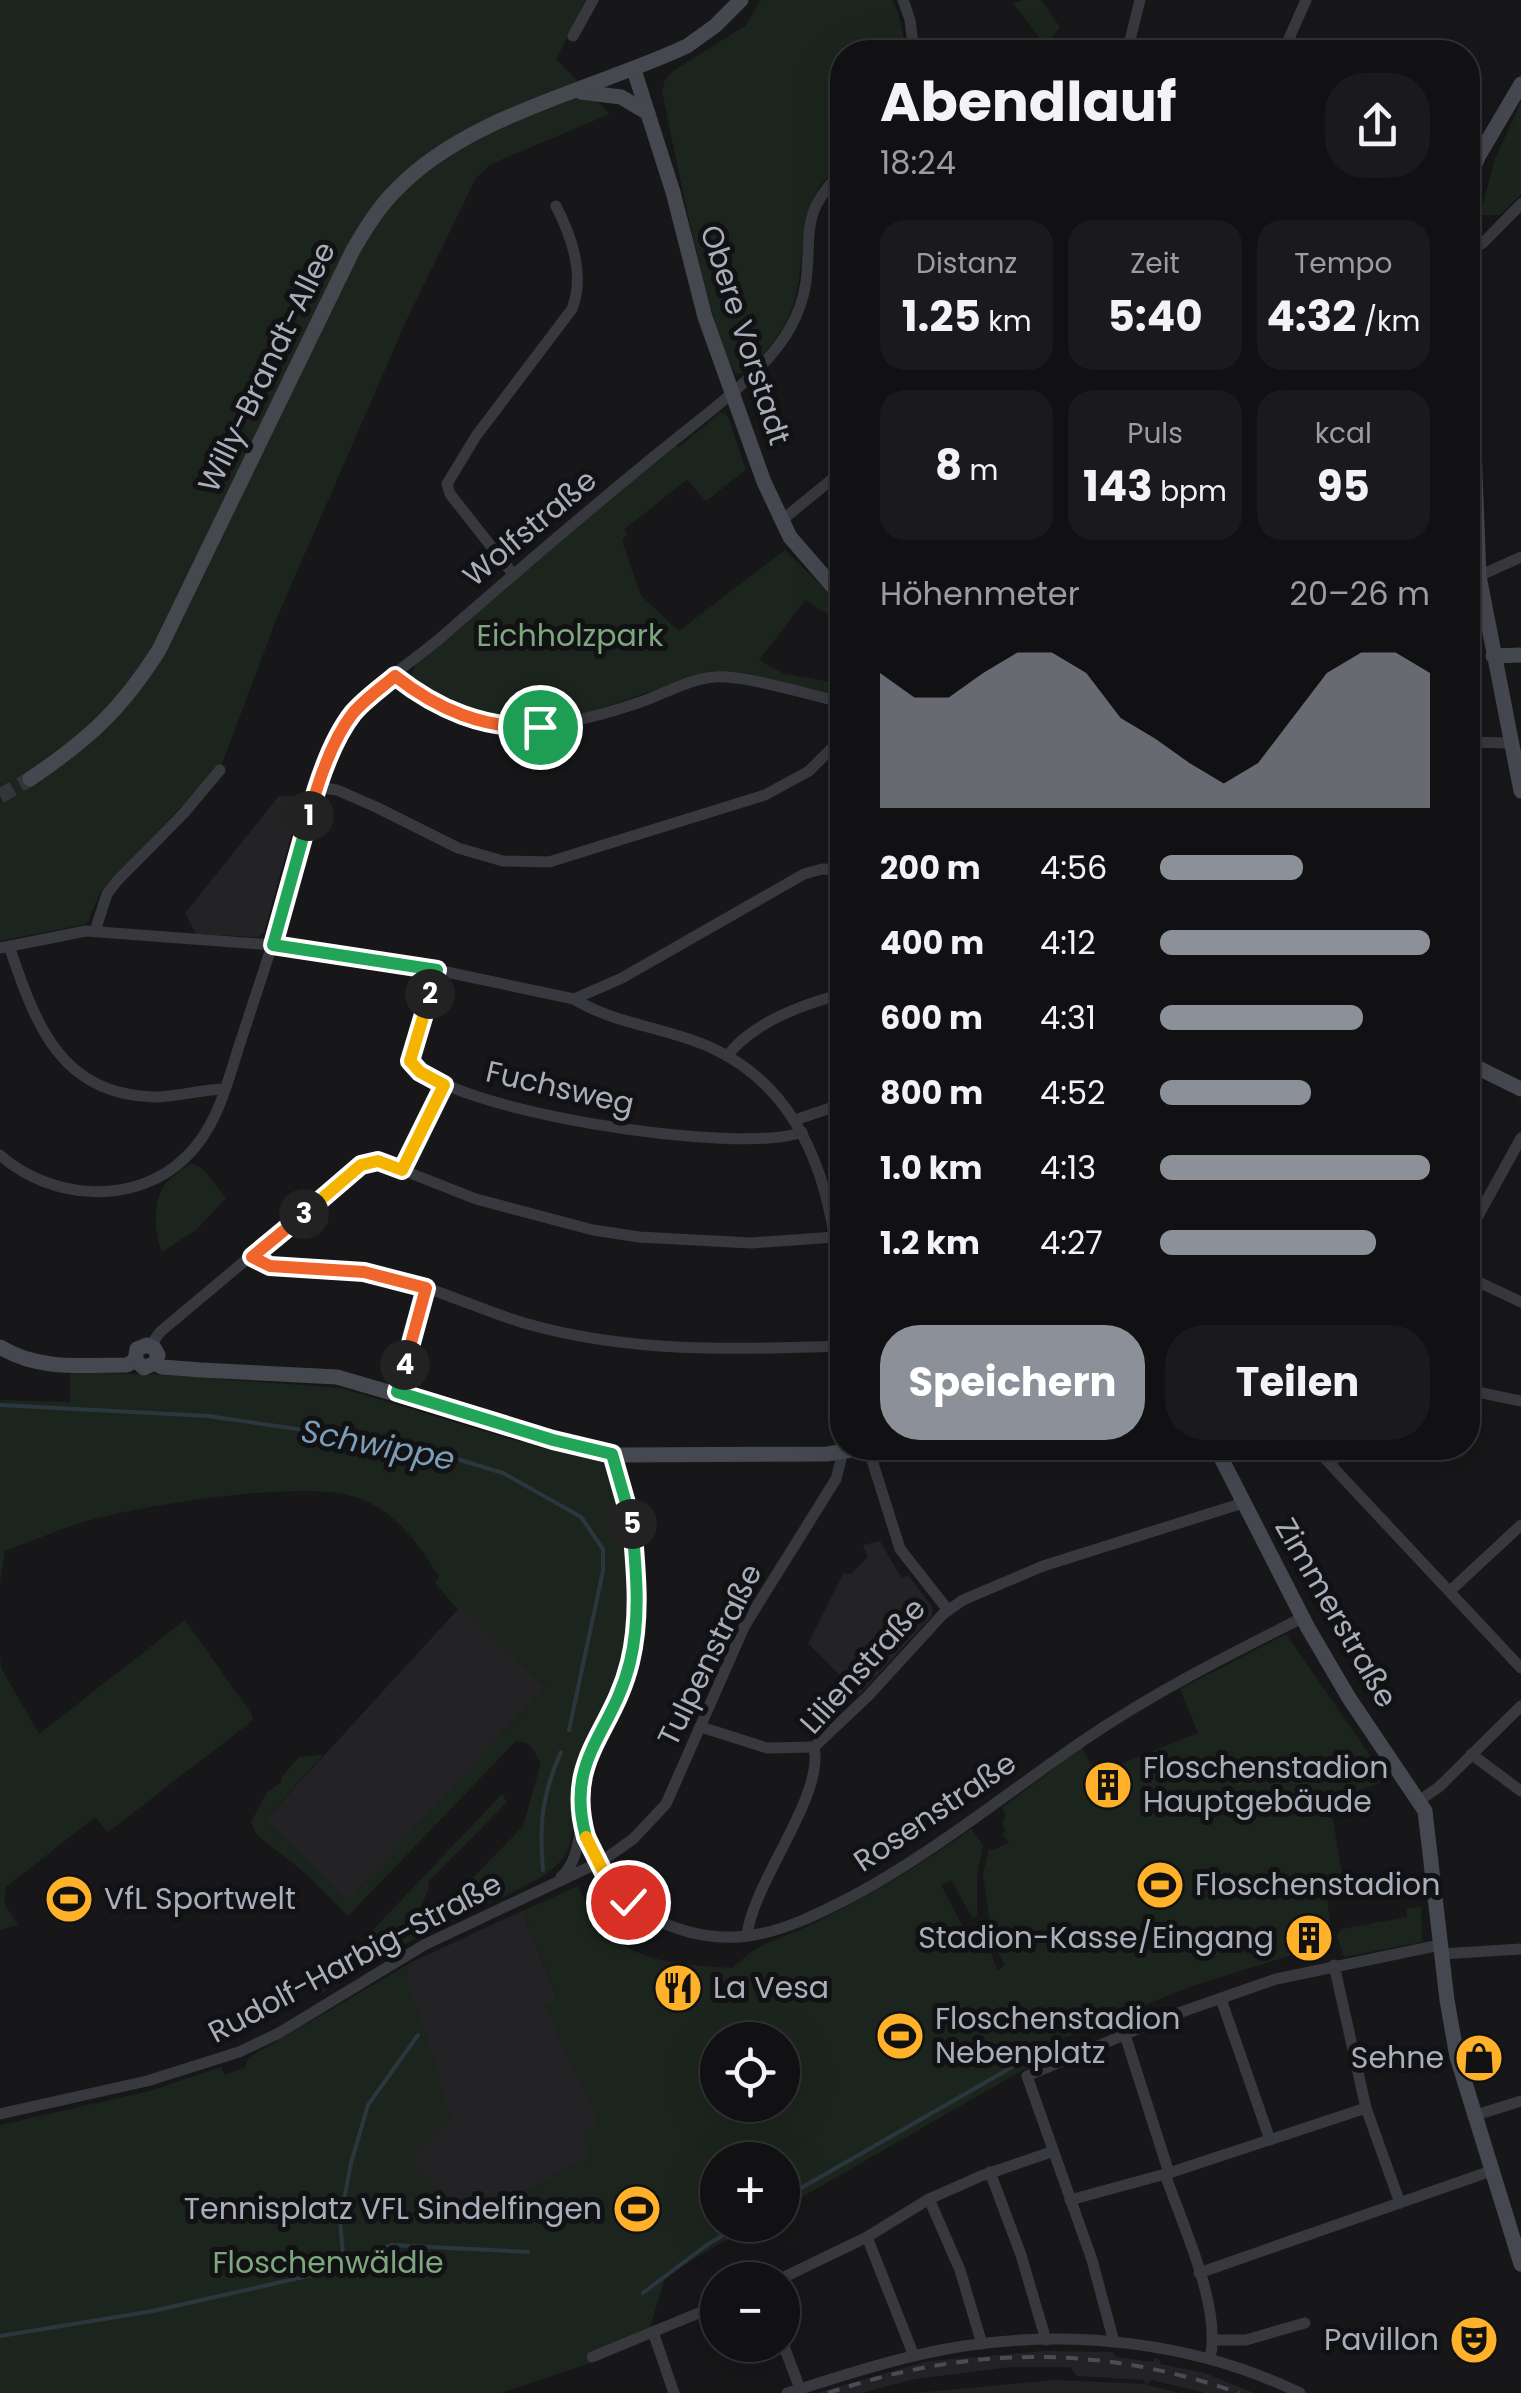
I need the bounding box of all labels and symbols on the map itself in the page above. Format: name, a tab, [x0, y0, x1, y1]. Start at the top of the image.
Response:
street label: Obere Vorstadt	[690, 219, 801, 450]
street label: Willy-Brandt-Allee	[187, 234, 346, 499]
street label: Wolfstraße	[453, 459, 606, 596]
park label: Eichholzpark	[477, 614, 664, 657]
pin	[498, 685, 583, 770]
pin: 1	[284, 791, 334, 841]
pin: 2	[405, 969, 455, 1019]
street label: Fuchsweg	[482, 1050, 638, 1125]
pin: 3	[279, 1189, 329, 1239]
pin: 4	[380, 1340, 430, 1390]
water label: Schwippe	[297, 1408, 459, 1481]
pin: 5	[607, 1499, 657, 1549]
street label: Zimmerstraße	[1265, 1510, 1408, 1715]
street label: Tulpenstraße	[647, 1556, 772, 1753]
street label: Lilienstraße	[790, 1588, 935, 1743]
street label: Rosenstraße	[845, 1741, 1025, 1882]
place label: Floschenstadion Hauptgebäude	[1143, 1746, 1389, 1823]
building icon: Floschenstadion Hauptgebäude	[1082, 1759, 1134, 1811]
sports icon: Floschenstadion	[1134, 1859, 1186, 1911]
pin	[586, 1860, 671, 1945]
street label: Rudolf-Harbig-Straße	[201, 1862, 509, 2053]
place label: Floschenstadion	[1195, 1863, 1441, 1906]
sports icon: VfL Sportwelt	[43, 1873, 95, 1925]
place label: VfL Sportwelt	[104, 1877, 296, 1920]
building icon: Stadion-Kasse/Eingang	[1283, 1912, 1335, 1964]
place label: Stadion-Kasse/Eingang	[918, 1916, 1274, 1959]
restaurant icon: La Vesa	[652, 1962, 704, 2014]
place label: La Vesa	[713, 1966, 829, 2009]
place label: Floschenstadion Nebenplatz	[935, 1997, 1181, 2074]
sports icon: Floschenstadion Nebenplatz	[874, 2010, 926, 2062]
shop icon: Sehne	[1453, 2032, 1505, 2084]
place label: Sehne	[1351, 2036, 1444, 2079]
sports icon: Tennisplatz VFL Sindelfingen	[611, 2183, 663, 2235]
place label: Tennisplatz VFL Sindelfingen	[184, 2187, 602, 2230]
park label: Floschenwäldle	[212, 2241, 444, 2284]
theatre icon: Pavillon	[1448, 2314, 1500, 2366]
place label: Pavillon	[1324, 2318, 1439, 2361]

